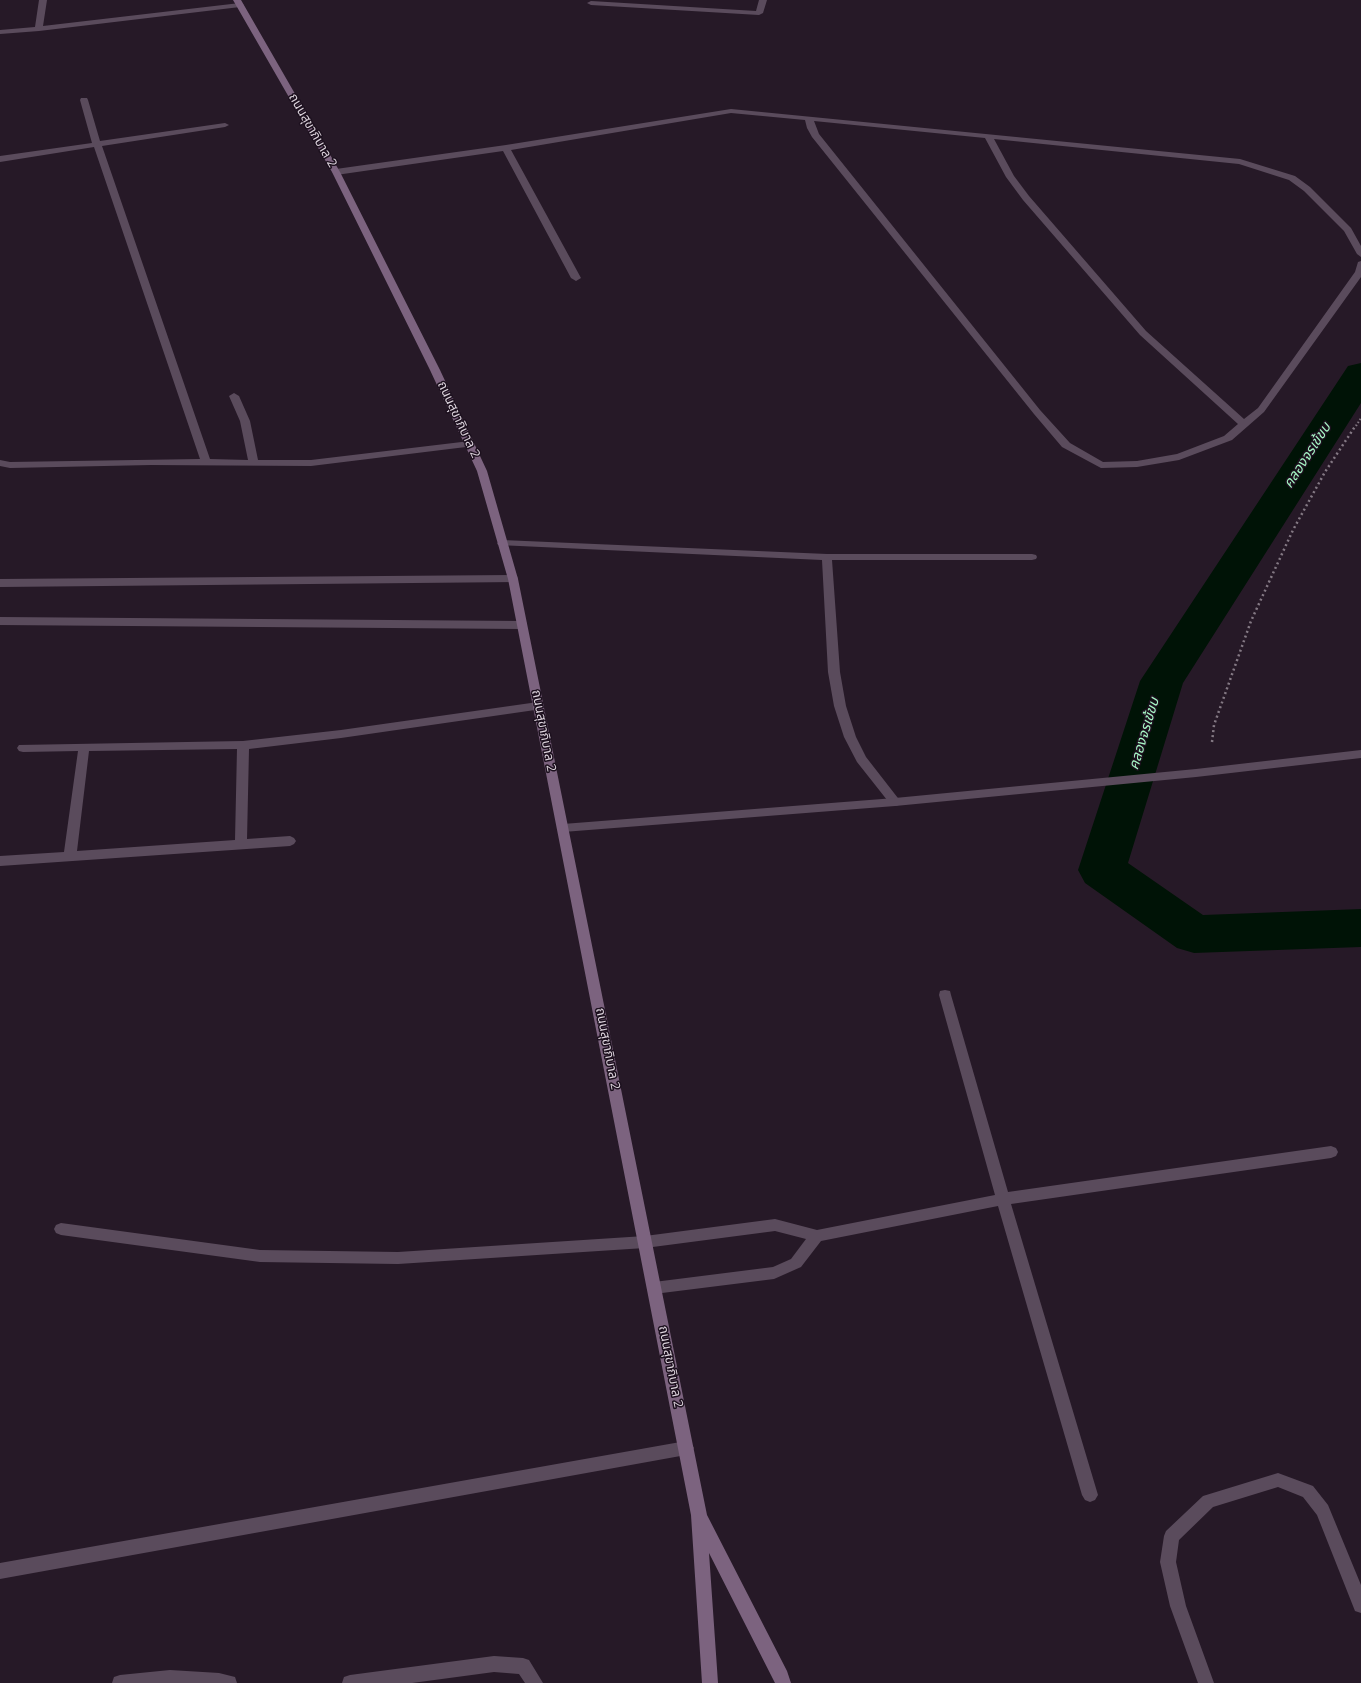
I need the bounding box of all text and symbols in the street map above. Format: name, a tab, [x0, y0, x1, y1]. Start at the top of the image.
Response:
street label: ถนนสุขาภิบาล 2	[284, 91, 340, 171]
street label: ถนนสุขาภิบาล 2	[433, 379, 483, 461]
water label: คลองจรเข้ขบ	[1281, 420, 1335, 492]
street label: ถนนสุขาภิบาล 2	[527, 689, 559, 773]
water label: คลองจรเข้ขบ	[1126, 696, 1164, 772]
street label: ถนนสุขาภิบาล 2	[591, 1007, 623, 1091]
street label: ถนนสุขาภิบาล 2	[654, 1325, 686, 1409]

